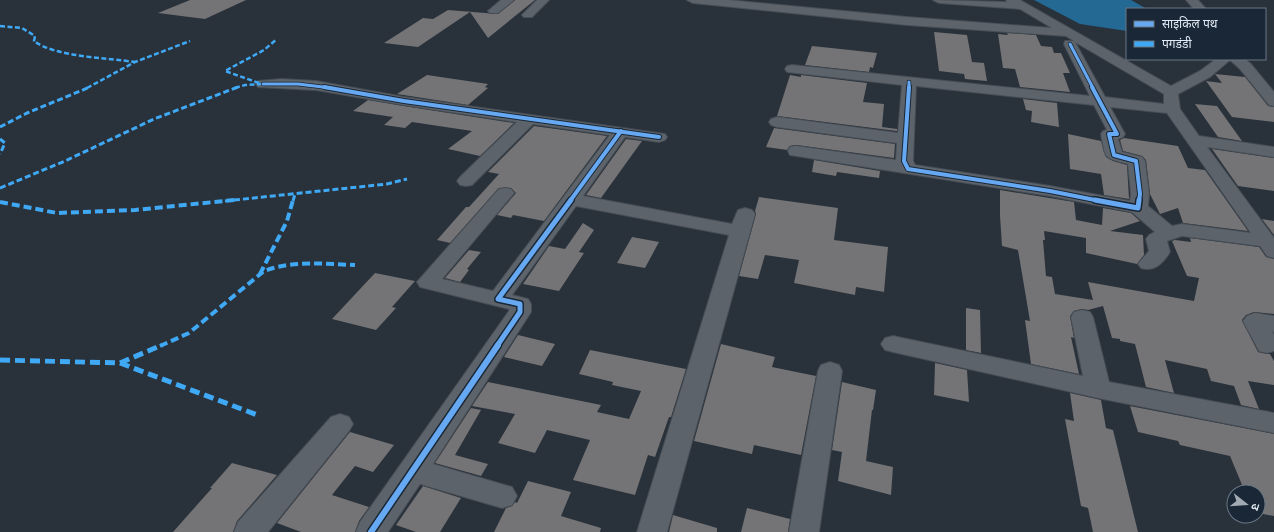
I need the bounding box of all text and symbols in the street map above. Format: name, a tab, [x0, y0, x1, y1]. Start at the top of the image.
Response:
legend	[1126, 8, 1266, 60]
text: साइकिल पथ	[1162, 16, 1218, 31]
text: पगडंडी	[1162, 36, 1192, 51]
north arrow	[1226, 484, 1266, 524]
text: उ	[1249, 502, 1262, 512]

